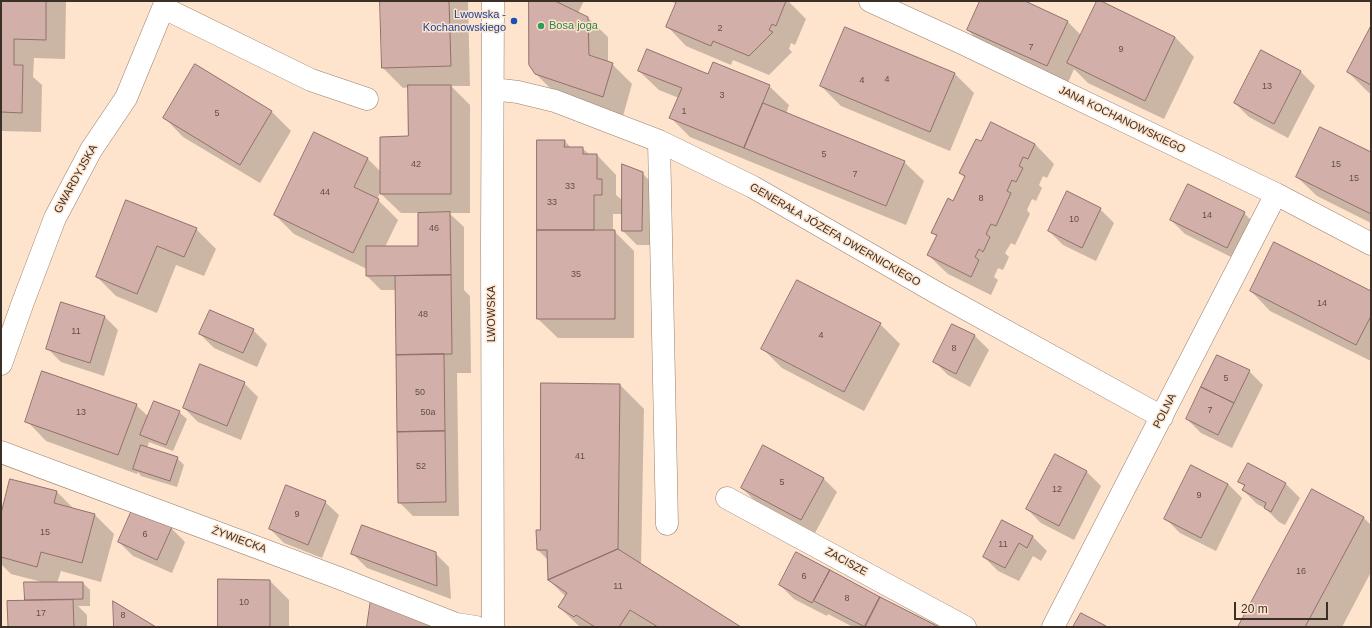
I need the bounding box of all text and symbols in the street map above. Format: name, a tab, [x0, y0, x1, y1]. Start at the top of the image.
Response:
place label: Lwowska - Kochanowskiego	[423, 8, 506, 34]
marker: Lwowska - Kochanowskiego	[509, 16, 519, 26]
place label: Bosa joga	[549, 19, 598, 33]
marker: Bosa joga	[536, 21, 546, 31]
house number: 2	[717, 24, 723, 34]
house number: 7	[1028, 43, 1034, 53]
house number: 9	[1118, 45, 1124, 55]
house number: 4	[884, 75, 890, 85]
house number: 4	[859, 76, 865, 86]
house number: 13	[1262, 82, 1272, 92]
street label: JANA KOCHANOWSKIEGO	[1056, 84, 1188, 156]
house number: 3	[719, 91, 725, 101]
house number: 1	[681, 107, 687, 117]
house number: 5	[214, 109, 220, 119]
street label: GWARDYJSKA	[52, 142, 100, 216]
house number: 5	[821, 150, 827, 160]
house number: 42	[411, 160, 421, 170]
house number: 15	[1331, 160, 1341, 170]
house number: 7	[852, 170, 858, 180]
house number: 15	[1349, 174, 1359, 184]
street label: GENERAŁA JÓZEFA DWERNICKIEGO	[747, 181, 923, 289]
house number: 33	[565, 182, 575, 192]
house number: 44	[320, 188, 330, 198]
house number: 8	[978, 194, 984, 204]
house number: 33	[547, 198, 557, 208]
house number: 14	[1202, 211, 1212, 221]
house number: 10	[1069, 215, 1079, 225]
house number: 46	[429, 224, 439, 234]
house number: 35	[571, 270, 581, 280]
street label: LWOWSKA	[485, 286, 499, 342]
house number: 14	[1317, 299, 1327, 309]
house number: 48	[418, 310, 428, 320]
house number: 11	[71, 327, 81, 337]
house number: 4	[818, 331, 824, 341]
house number: 8	[951, 344, 957, 354]
house number: 5	[1223, 374, 1229, 384]
house number: 50	[415, 388, 425, 398]
street label: POLNA	[1151, 391, 1179, 431]
house number: 7	[1207, 406, 1213, 416]
house number: 13	[76, 408, 86, 418]
house number: 50a	[420, 408, 436, 418]
house number: 41	[575, 452, 585, 462]
house number: 52	[416, 462, 426, 472]
house number: 5	[779, 478, 785, 488]
house number: 12	[1052, 485, 1062, 495]
house number: 9	[1196, 491, 1202, 501]
house number: 9	[294, 510, 300, 520]
street label: ŻYWIECKA	[210, 524, 268, 556]
house number: 15	[40, 528, 50, 538]
house number: 6	[142, 530, 148, 540]
house number: 11	[998, 540, 1008, 550]
street label: ZACISZE	[822, 545, 870, 579]
house number: 16	[1296, 567, 1306, 577]
house number: 6	[801, 572, 807, 582]
house number: 11	[613, 582, 623, 592]
house number: 8	[844, 594, 850, 604]
scale bar	[1236, 594, 1330, 620]
house number: 10	[239, 598, 249, 608]
text: 20 m	[1241, 602, 1268, 616]
house number: 17	[36, 609, 46, 619]
house number: 8	[120, 611, 126, 621]

